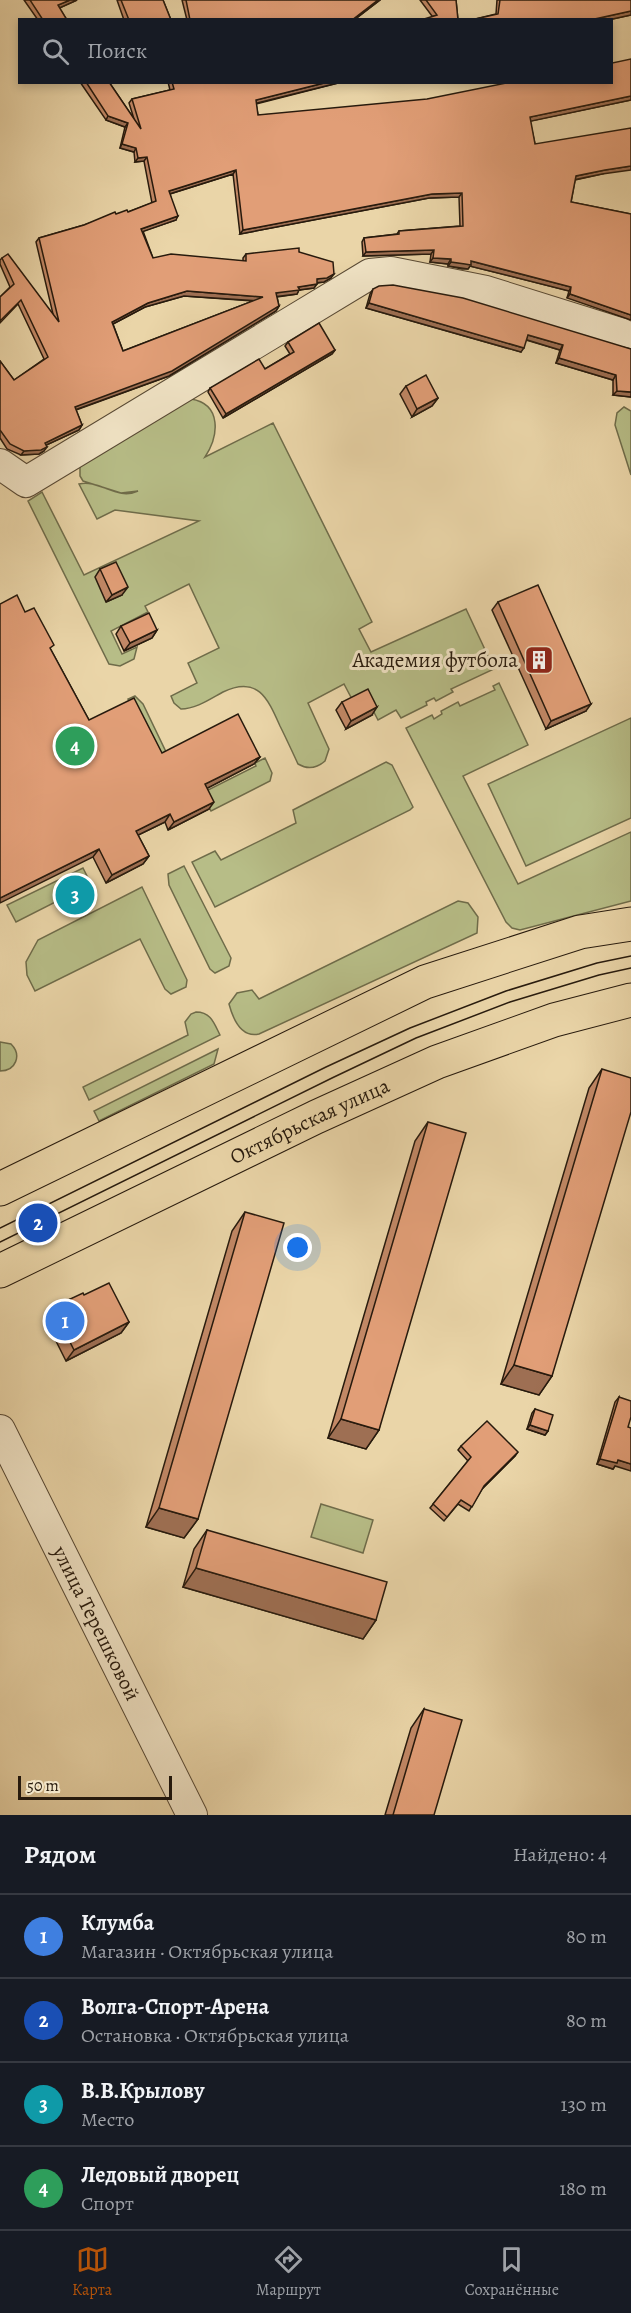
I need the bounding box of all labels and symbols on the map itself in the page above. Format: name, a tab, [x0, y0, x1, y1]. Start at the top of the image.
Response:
building icon: Академия футбола	[523, 644, 555, 676]
place label: Академия футбола	[351, 646, 518, 674]
pin: 4	[56, 724, 94, 768]
pin: 3	[56, 872, 94, 918]
street label: Октябрьская улица	[225, 1071, 394, 1171]
pin: 2	[18, 1200, 57, 1246]
your location	[283, 1233, 312, 1262]
pin: 1	[46, 1298, 84, 1344]
street label: улица Терешковой	[46, 1540, 147, 1705]
scale bar	[18, 1773, 172, 1800]

